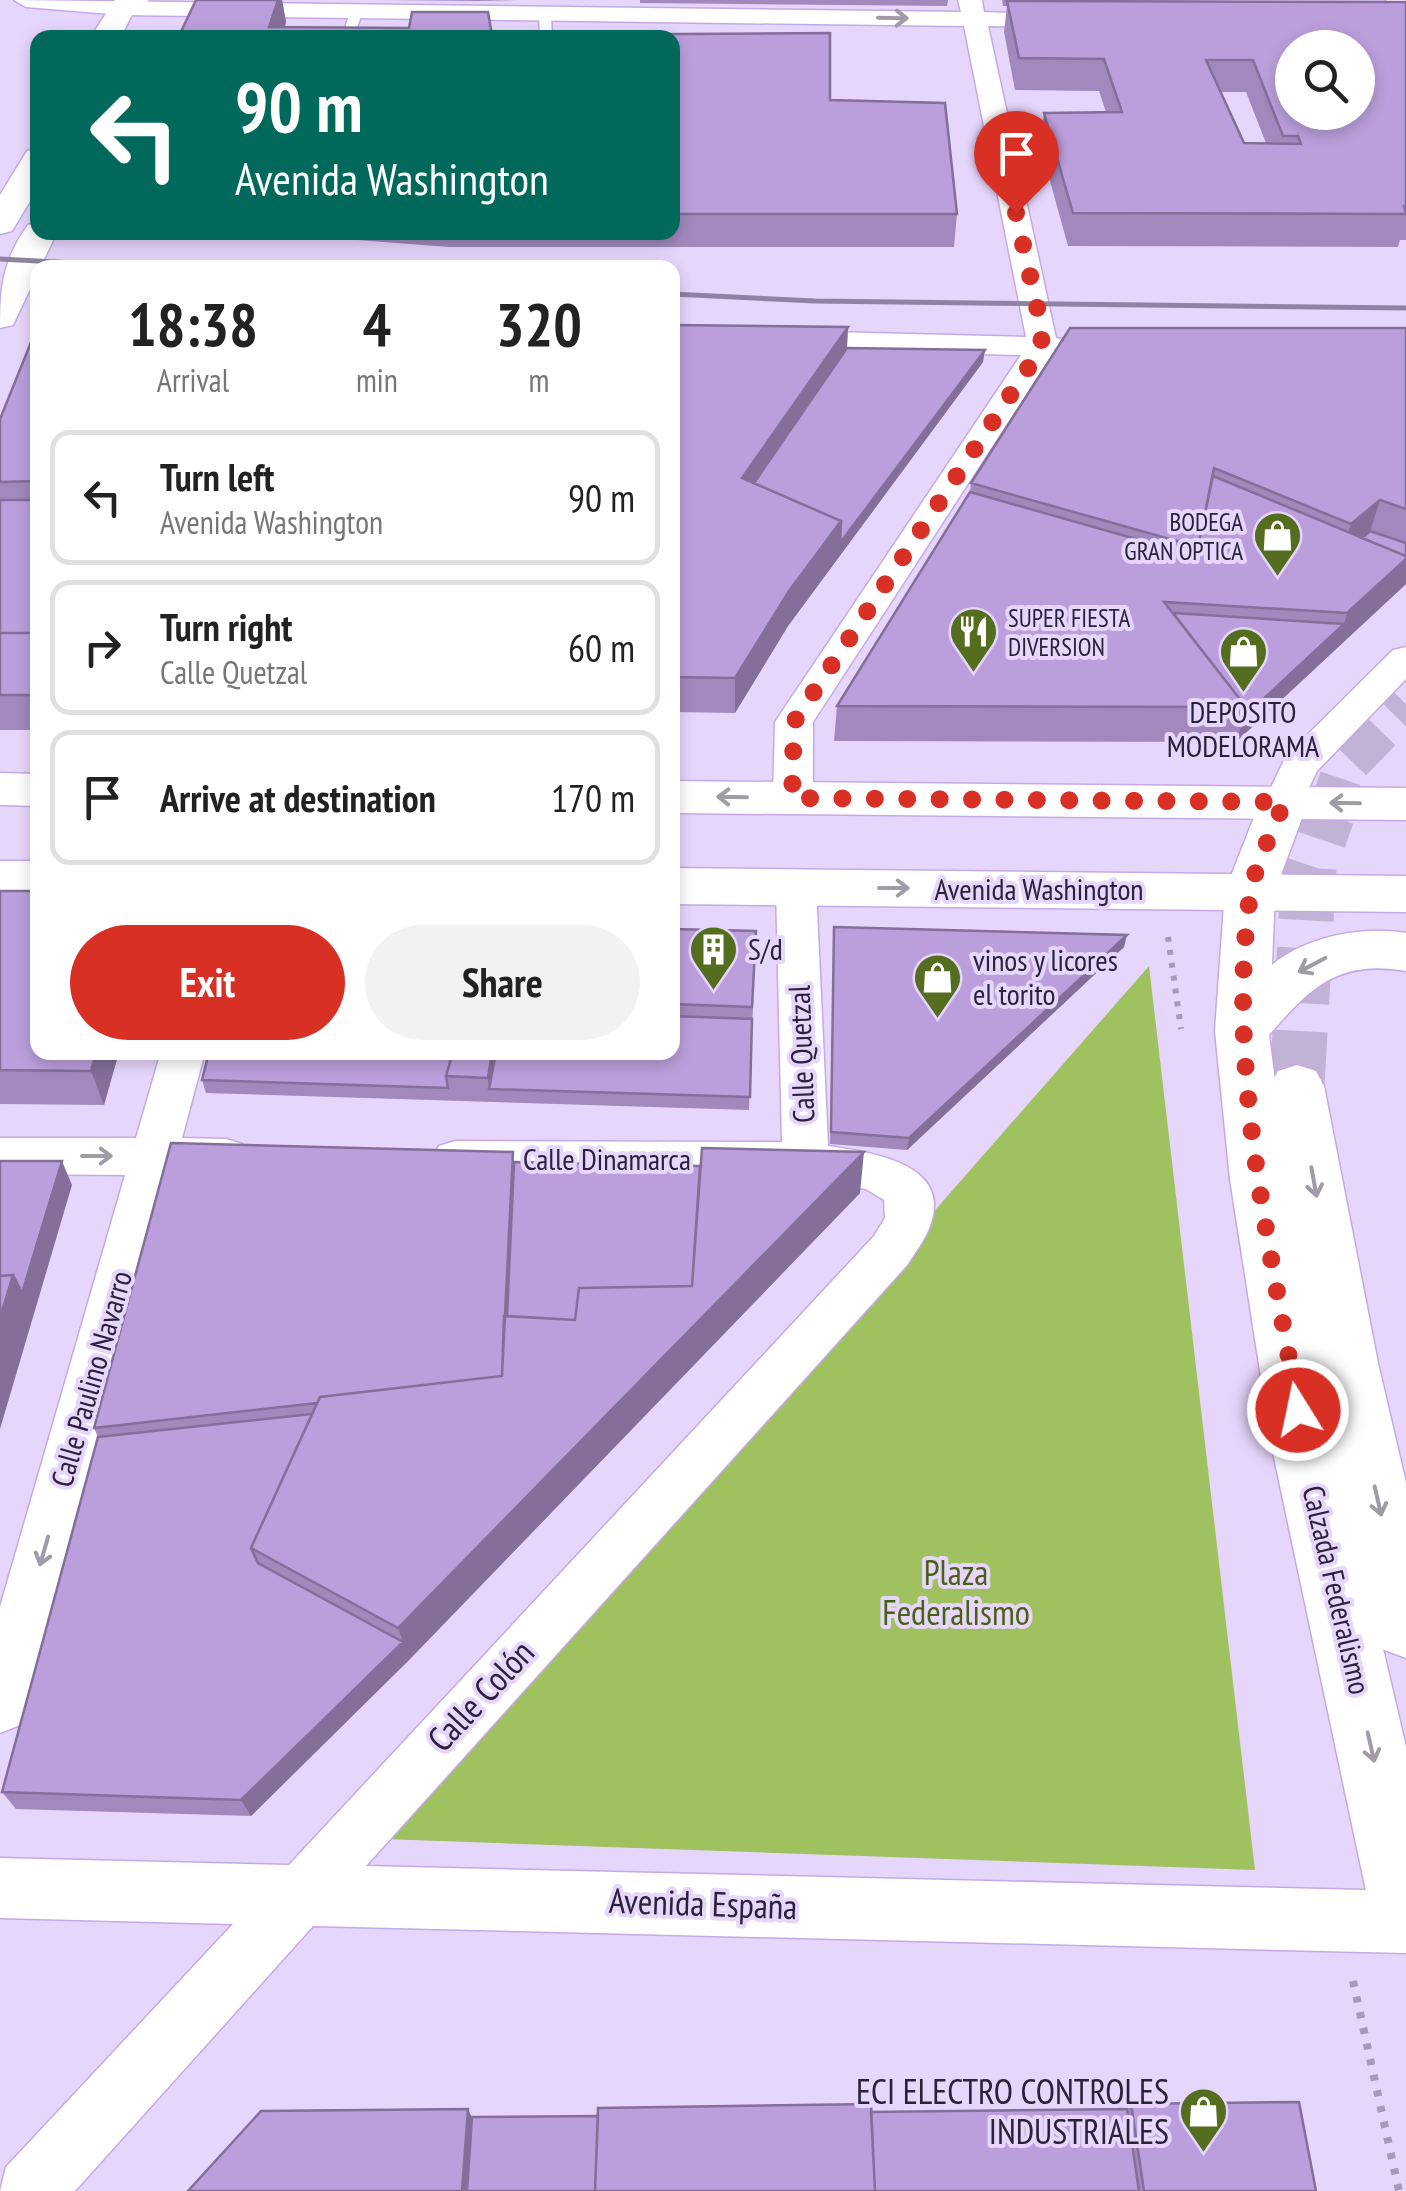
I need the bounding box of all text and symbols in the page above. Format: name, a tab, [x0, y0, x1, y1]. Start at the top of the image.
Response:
one-way arrow	[876, 8, 908, 28]
map controls	[1275, 30, 1375, 130]
button: search	[1275, 30, 1375, 130]
text: 90 m	[235, 61, 363, 151]
icon: left	[70, 70, 200, 200]
pin	[974, 111, 1059, 214]
icon: arrive	[989, 126, 1044, 181]
text: Avenida Washington	[235, 149, 549, 207]
text: 18:38	[128, 285, 258, 363]
text: 4	[363, 285, 391, 363]
text: 320	[496, 285, 582, 363]
text: Arrival	[157, 359, 229, 401]
text: min	[356, 359, 398, 401]
text: m	[528, 359, 549, 401]
text: Turn left	[160, 452, 274, 501]
icon: left	[75, 470, 130, 525]
text: 90 m	[568, 473, 635, 522]
text: Avenida Washington	[160, 501, 383, 543]
place label: BODEGA GRAN OPTICA	[1124, 506, 1243, 567]
shop icon: BODEGA GRAN OPTICA	[1252, 510, 1304, 578]
text: Turn right	[160, 602, 292, 651]
place label: SUPER FIESTA DIVERSION	[1008, 602, 1130, 663]
restaurant icon: SUPER FIESTA DIVERSION	[947, 606, 999, 674]
icon: right	[75, 620, 130, 675]
text: 60 m	[568, 623, 635, 672]
shop icon: DEPOSITO MODELORAMA	[1217, 626, 1269, 694]
text: Calle Quetzal	[160, 651, 307, 693]
place label: DEPOSITO MODELORAMA	[1167, 692, 1320, 765]
icon: arrive	[75, 770, 130, 825]
text: Arrive at destination	[160, 773, 436, 822]
text: 170 m	[551, 773, 635, 822]
one-way arrow	[716, 788, 748, 807]
one-way arrow	[1330, 794, 1362, 812]
street label: Avenida Washington	[934, 869, 1144, 908]
one-way arrow	[877, 879, 909, 898]
building icon: S/d	[687, 924, 739, 992]
button: Exit	[70, 925, 345, 1040]
button: Share	[365, 925, 640, 1040]
place label: S/d	[748, 929, 783, 968]
place label: vinos y licores el torito	[973, 940, 1118, 1013]
shop icon: vinos y licores el torito	[912, 952, 964, 1020]
one-way arrow	[1298, 956, 1327, 975]
street label: Calle Quetzal	[779, 984, 822, 1124]
street label: Calle Dinamarca	[523, 1139, 691, 1178]
one-way arrow	[81, 1147, 113, 1166]
one-way arrow	[1305, 1165, 1324, 1198]
street label: Calle Paulino Navarro	[41, 1266, 140, 1491]
position arrow	[1246, 1358, 1350, 1462]
street label: Calzada Federalismo	[1295, 1482, 1380, 1698]
one-way arrow	[1370, 1484, 1388, 1516]
one-way arrow	[33, 1535, 52, 1566]
park label: Plaza Federalismo	[882, 1549, 1030, 1635]
street label: Calle Colón	[417, 1630, 544, 1761]
one-way arrow	[1363, 1730, 1381, 1762]
street label: Avenida España	[608, 1877, 798, 1929]
place label: ECI ELECTRO CONTROLES INDUSTRIALES	[856, 2068, 1169, 2154]
shop icon: ECI ELECTRO CONTROLES INDUSTRIALES	[1178, 2086, 1230, 2154]

